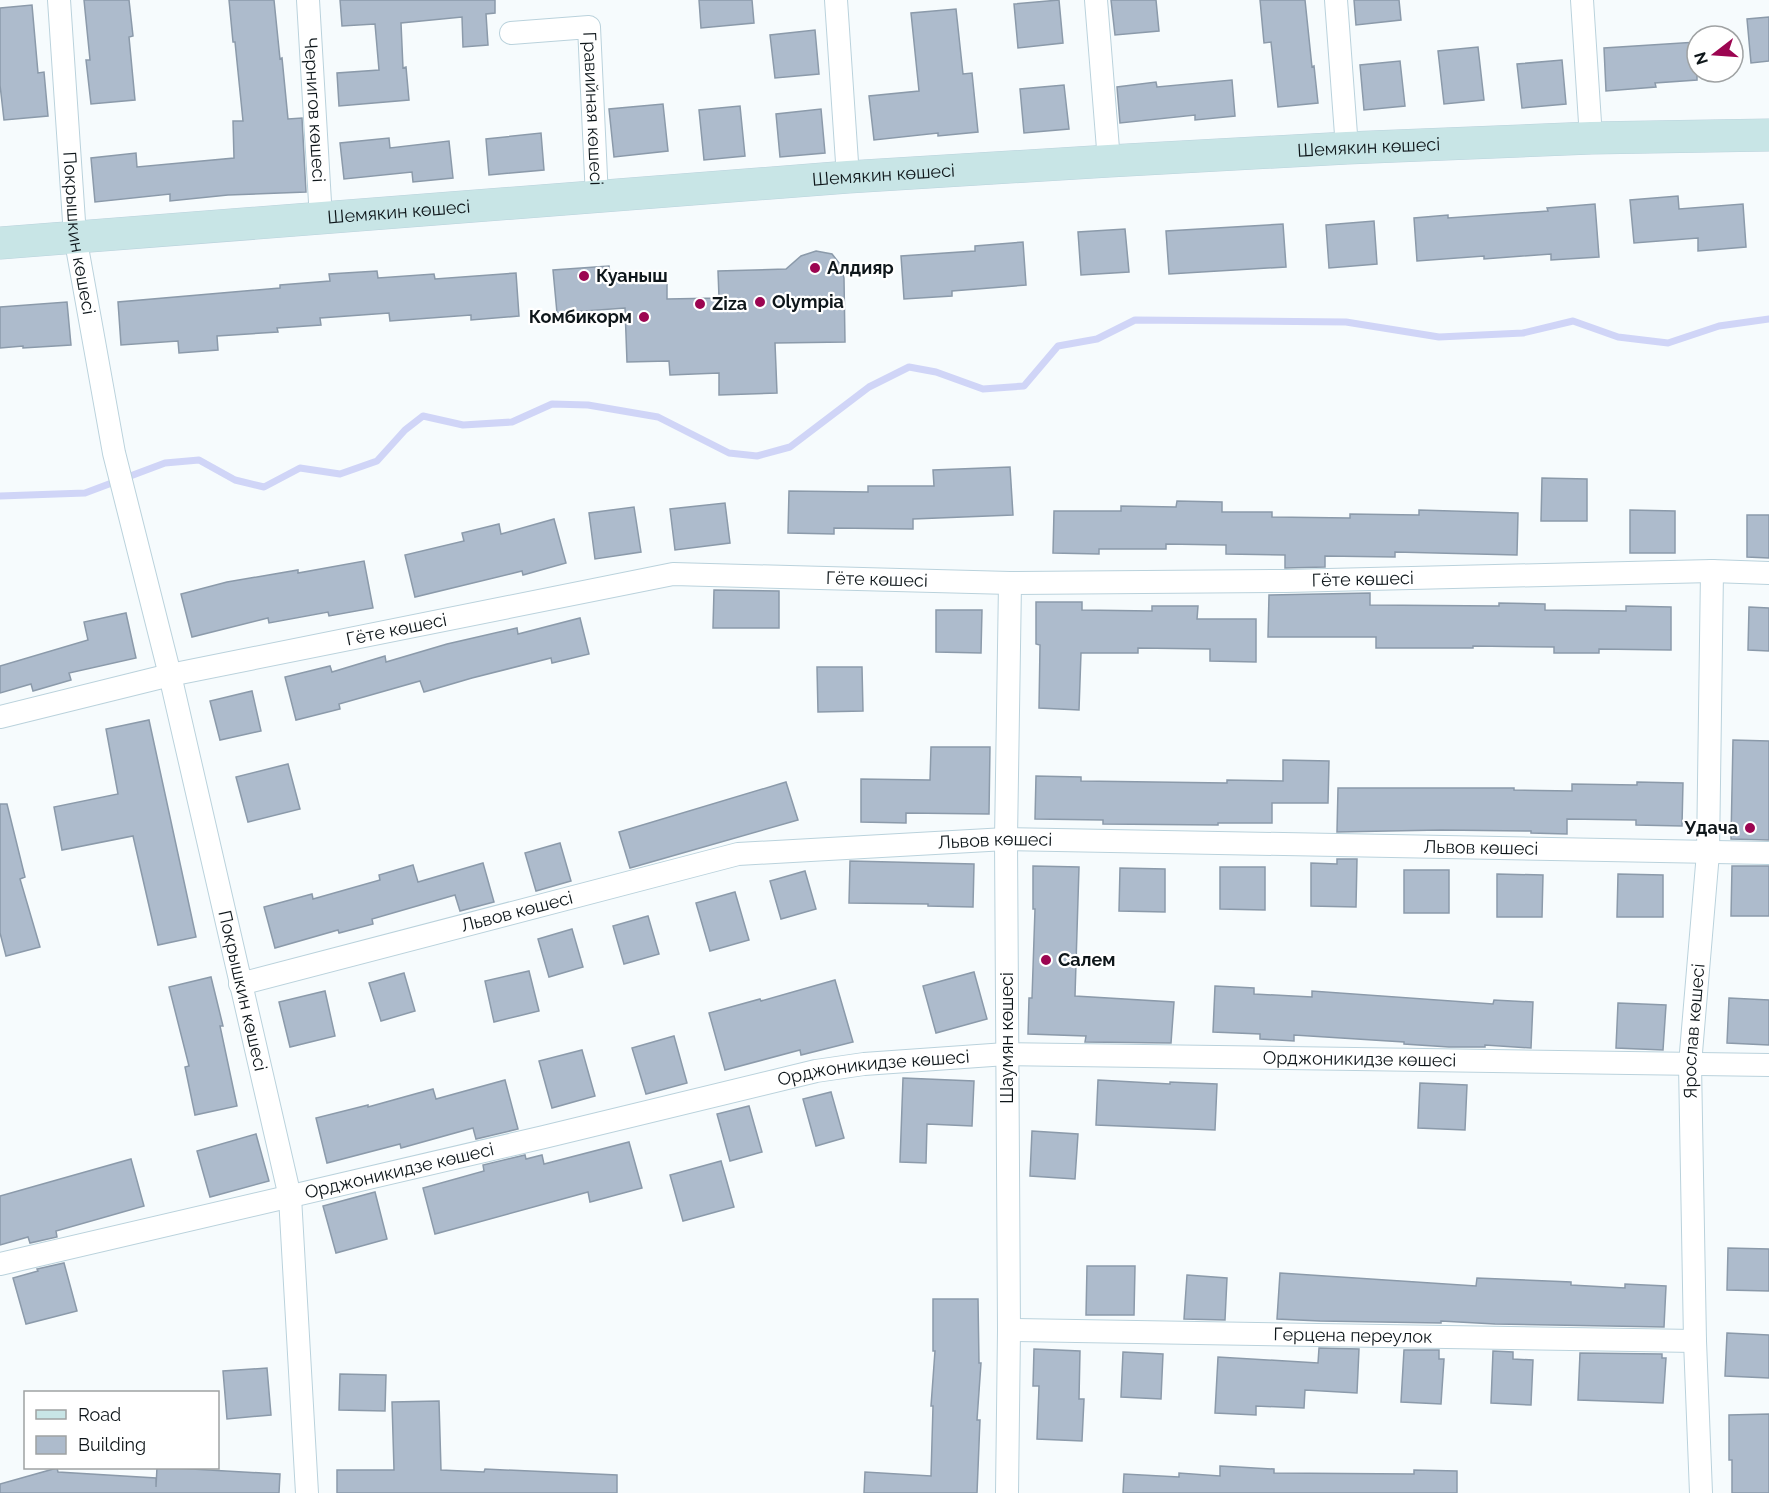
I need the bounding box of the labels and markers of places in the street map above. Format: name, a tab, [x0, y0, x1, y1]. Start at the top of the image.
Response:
place label: Алдияр	[827, 257, 894, 278]
marker: Алдияр	[808, 261, 822, 275]
place label: Куаныш	[596, 265, 668, 286]
marker: Куаныш	[577, 269, 591, 283]
place label: Olympia	[772, 291, 844, 312]
place label: Ziza	[712, 293, 747, 314]
marker: Olympia	[753, 295, 767, 309]
marker: Ziza	[693, 297, 707, 311]
place label: Комбикорм	[529, 306, 632, 327]
marker: Комбикорм	[637, 310, 651, 324]
place label: Удача	[1684, 817, 1738, 838]
marker: Удача	[1743, 821, 1757, 835]
place label: Салем	[1058, 949, 1115, 970]
marker: Салем	[1039, 953, 1053, 967]

